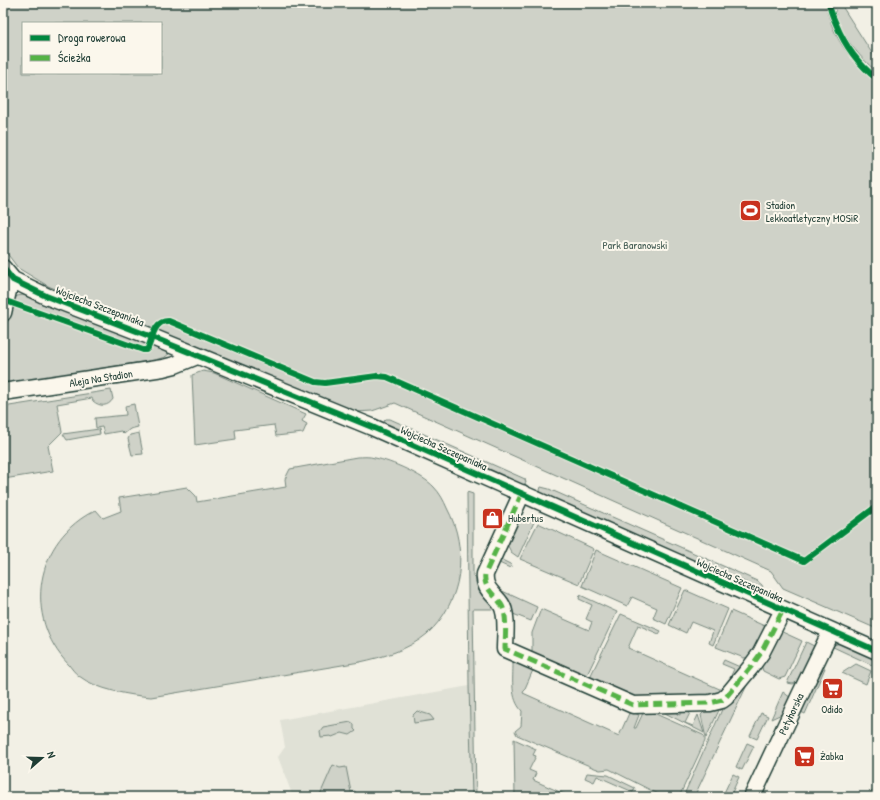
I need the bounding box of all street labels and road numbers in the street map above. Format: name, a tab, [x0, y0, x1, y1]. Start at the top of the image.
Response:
street label: Wojciecha Szczepaniaka	[54, 283, 147, 330]
street label: Aleja Na Stadion	[68, 366, 134, 390]
street label: Wojciecha Szczepaniaka	[398, 423, 490, 474]
street label: Wojciecha Szczepaniaka	[694, 555, 786, 606]
street label: Petyhorska	[775, 690, 807, 737]

